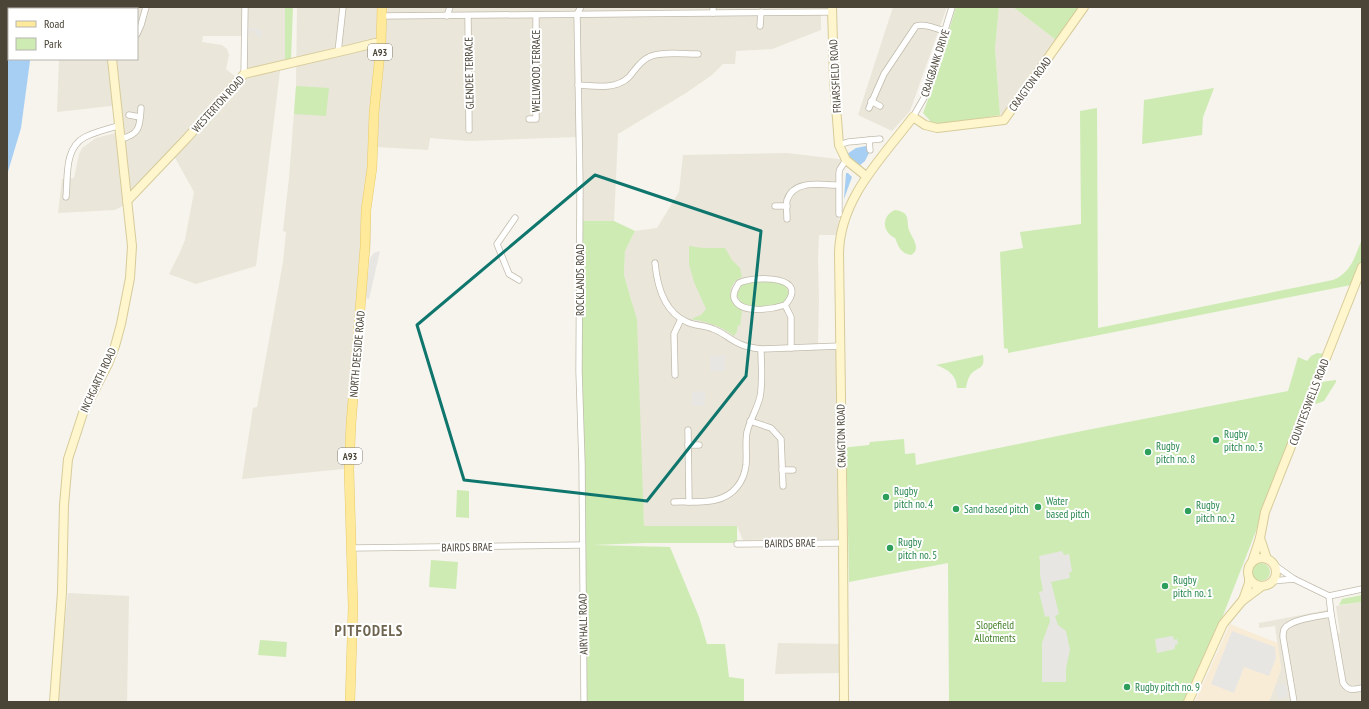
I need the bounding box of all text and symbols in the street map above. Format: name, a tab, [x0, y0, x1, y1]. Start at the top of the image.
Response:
legend	[8, 8, 138, 60]
text: Road	[44, 16, 64, 31]
street label: CRAIGBANK DRIVE	[917, 27, 953, 99]
street label: WELLWOOD TERRACE	[529, 30, 543, 112]
text: Park	[44, 36, 62, 51]
street label: GLENDEE TERRACE	[461, 36, 477, 109]
street label: FRIARSFIELD ROAD	[826, 39, 844, 113]
road number: A93	[368, 44, 392, 60]
street label: CRAIGTON ROAD	[1006, 54, 1055, 114]
street label: WESTERTON ROAD	[189, 72, 247, 135]
street label: ROCKLANDS ROAD	[573, 244, 587, 316]
street label: NORTH DEESIDE ROAD	[346, 310, 368, 398]
street label: INCHGARTH ROAD	[77, 345, 119, 415]
street label: COUNTESSWELLS ROAD	[1286, 357, 1332, 447]
street label: CRAIGTON ROAD	[833, 404, 849, 468]
place label: Rugby pitch no. 3	[1224, 427, 1263, 454]
marker: Rugby pitch no. 3	[1211, 435, 1221, 445]
place label: Rugby pitch no. 8	[1156, 439, 1195, 466]
marker: Rugby pitch no. 8	[1143, 447, 1153, 457]
road number: A93	[338, 448, 362, 464]
place label: Rugby pitch no. 4	[894, 484, 933, 511]
marker: Rugby pitch no. 4	[881, 492, 891, 502]
place label: Water based pitch	[1046, 494, 1090, 521]
place label: Rugby pitch no. 2	[1196, 498, 1235, 525]
place label: Sand based pitch	[964, 502, 1029, 516]
marker: Water based pitch	[1033, 502, 1043, 512]
marker: Sand based pitch	[951, 504, 961, 514]
marker: Rugby pitch no. 2	[1183, 506, 1193, 516]
place label: Rugby pitch no. 5	[898, 535, 937, 562]
street label: BAIRDS BRAE	[764, 536, 816, 550]
street label: BAIRDS BRAE	[441, 540, 493, 554]
marker: Rugby pitch no. 5	[885, 543, 895, 553]
place label: Rugby pitch no. 1	[1173, 573, 1212, 600]
marker: Rugby pitch no. 1	[1160, 581, 1170, 591]
street label: AIRYHALL ROAD	[575, 593, 591, 655]
park label: Slopefield Allotments	[974, 618, 1016, 645]
district label: PITFODELS	[335, 621, 403, 640]
place label: Rugby pitch no. 9	[1135, 680, 1200, 694]
marker: Rugby pitch no. 9	[1122, 682, 1132, 692]

